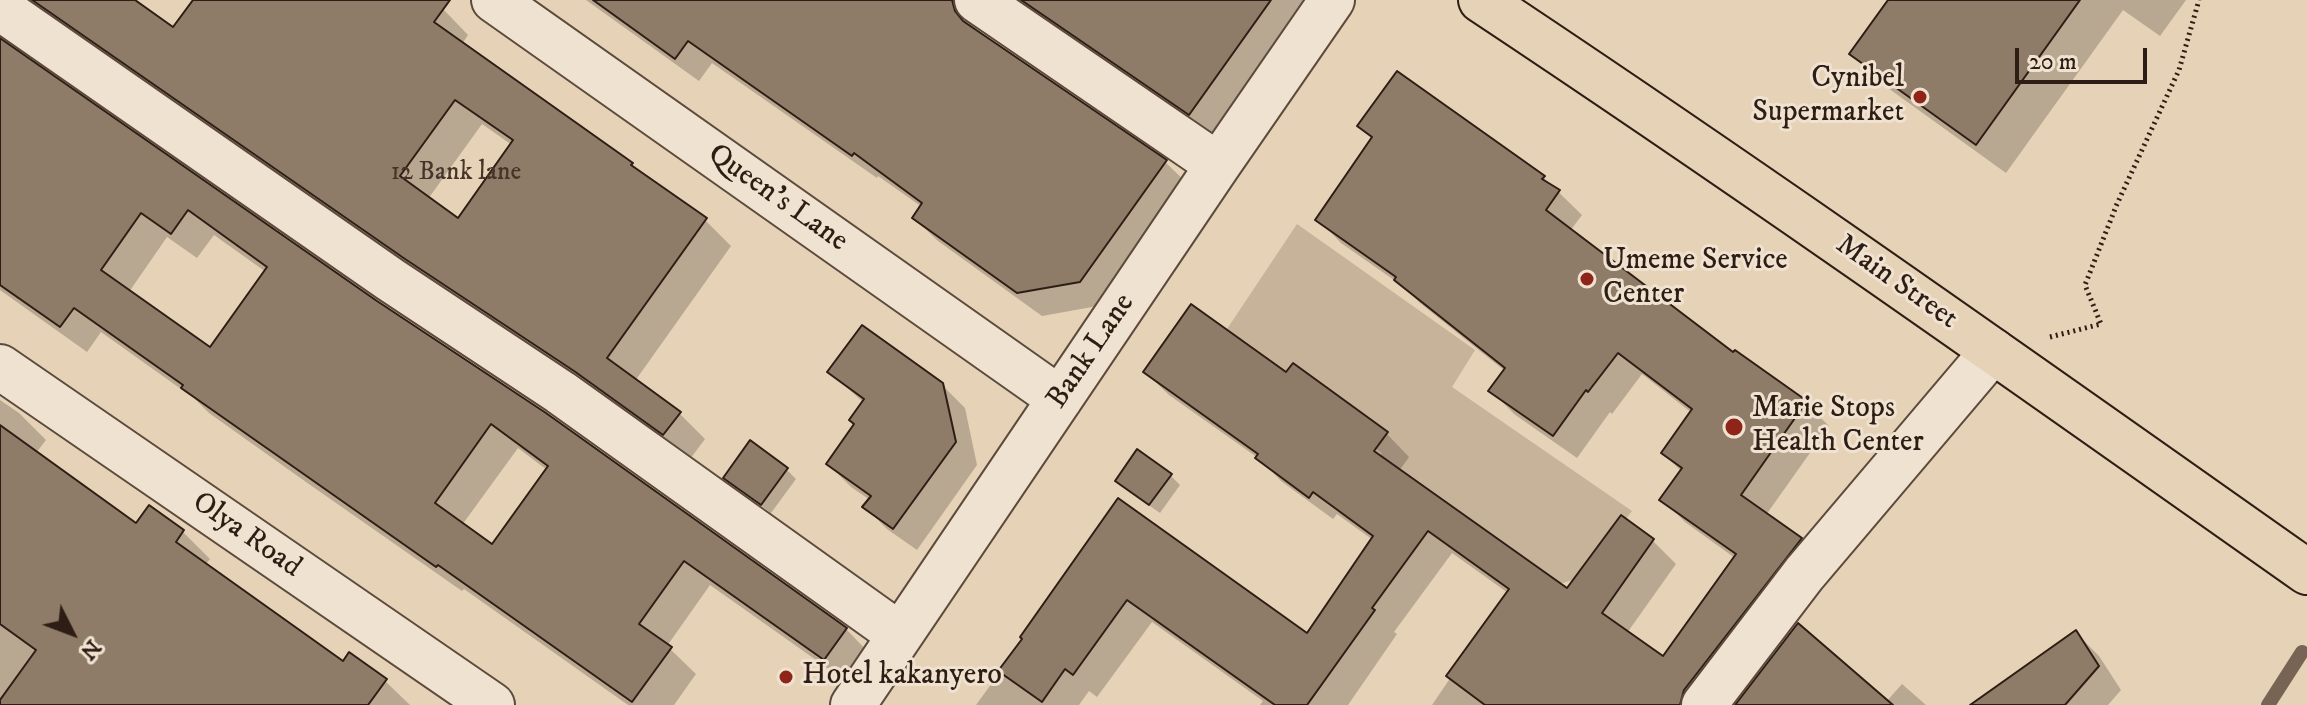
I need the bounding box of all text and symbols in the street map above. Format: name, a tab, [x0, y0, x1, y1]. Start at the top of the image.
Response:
scale bar	[2019, 32, 2151, 82]
text: 20 m	[2029, 47, 2077, 77]
place label: Cynibel Supermarket	[1752, 62, 1904, 132]
marker: Cynibel Supermarket	[1911, 88, 1929, 106]
street label: Queen's Lane	[700, 137, 854, 261]
house number: 12 Bank lane	[391, 158, 521, 190]
street label: Main Street	[1828, 228, 1964, 338]
place label: Umeme Service Center	[1603, 244, 1788, 314]
marker: Umeme Service Center	[1578, 270, 1596, 288]
street label: Bank Lane	[1040, 288, 1144, 416]
place label: Marie Stops Health Center	[1752, 392, 1924, 462]
marker: Marie Stops Health Center	[1723, 416, 1745, 438]
street label: Olya Road	[184, 485, 308, 587]
north arrow	[32, 593, 112, 673]
text: N	[74, 634, 106, 665]
place label: Hotel kakanyero	[802, 659, 1002, 695]
marker: Hotel kakanyero	[777, 668, 795, 686]

